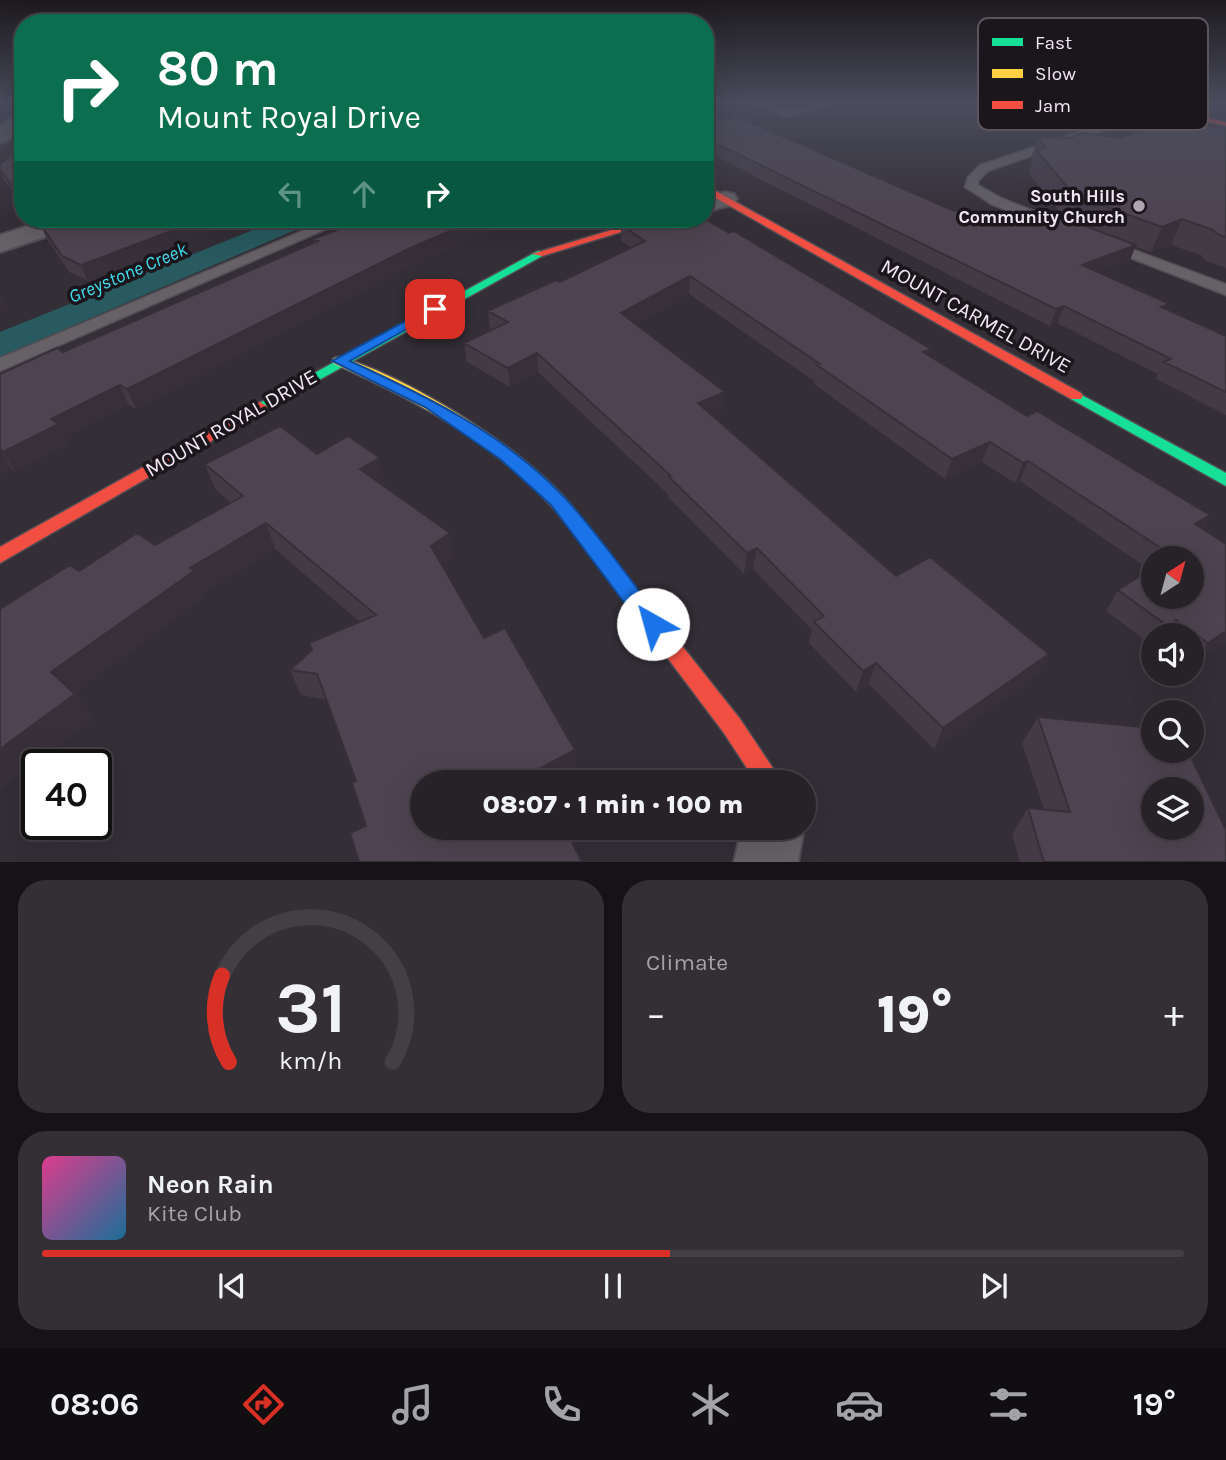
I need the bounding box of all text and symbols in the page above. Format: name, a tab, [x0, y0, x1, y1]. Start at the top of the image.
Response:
legend	[978, 18, 1208, 130]
text: Fast	[1035, 32, 1072, 54]
text: 80 m	[157, 40, 279, 97]
icon: right	[42, 42, 133, 133]
text: Slow	[1035, 63, 1076, 85]
text: Jam	[1035, 95, 1071, 117]
text: Mount Royal Drive	[157, 99, 421, 136]
icon: left	[272, 175, 310, 213]
icon: ahead	[345, 175, 383, 213]
icon: right	[418, 175, 456, 213]
place label: South Hills Community Church	[958, 185, 1125, 228]
marker: South Hills Community Church	[1131, 198, 1147, 214]
water label: Greystone Creek	[65, 238, 191, 308]
street label: MOUNT CARMEL DRIVE	[877, 254, 1075, 378]
pin	[405, 279, 465, 339]
icon: arrive	[416, 290, 454, 328]
street label: MOUNT ROYAL DRIVE	[141, 364, 321, 482]
north arrow	[1141, 546, 1204, 609]
map controls	[1141, 546, 1204, 840]
position arrow	[616, 587, 690, 661]
button: sound	[1141, 623, 1204, 686]
button: search	[1141, 700, 1204, 763]
speed limit sign: 40	[21, 749, 112, 840]
button: layers	[1141, 777, 1204, 840]
text: 08:07 · 1 min · 100 m	[483, 789, 743, 820]
text: Climate	[646, 949, 728, 976]
text: 31	[275, 966, 347, 1051]
text: 19°	[877, 984, 953, 1045]
text: −	[646, 992, 666, 1037]
text: +	[1164, 992, 1184, 1037]
text: km/h	[279, 1046, 343, 1075]
text: Neon Rain	[147, 1169, 274, 1200]
text: Kite Club	[147, 1200, 242, 1227]
icon: previous	[213, 1267, 251, 1305]
icon: pause	[594, 1267, 632, 1305]
icon: next	[975, 1267, 1013, 1305]
icon: directions	[239, 1380, 288, 1429]
icon: music	[388, 1380, 437, 1429]
icon: phone	[537, 1380, 586, 1429]
icon: climate	[686, 1380, 735, 1429]
icon: car	[835, 1380, 884, 1429]
icon: filters	[984, 1380, 1033, 1429]
text: 08:06	[50, 1386, 139, 1423]
text: 19°	[1133, 1386, 1176, 1423]

